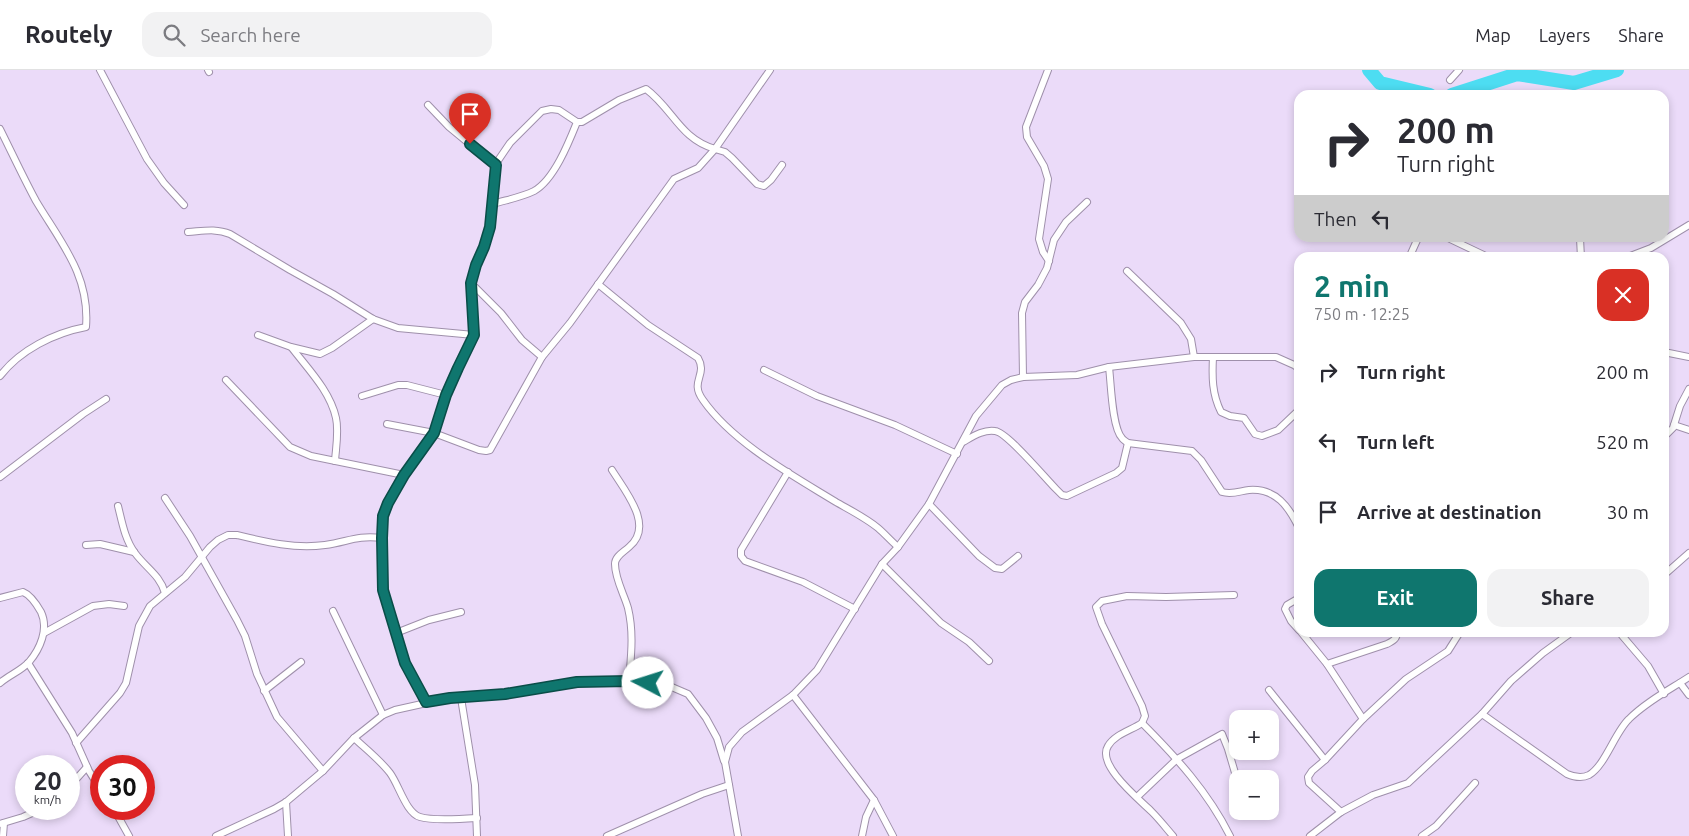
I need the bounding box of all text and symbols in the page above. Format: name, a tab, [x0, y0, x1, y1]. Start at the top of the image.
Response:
search box	[142, 12, 492, 57]
text: Routely	[25, 21, 112, 48]
icon: search	[160, 21, 188, 49]
text: Search here	[200, 24, 301, 46]
text: Map	[1475, 25, 1511, 45]
text: Layers	[1539, 25, 1590, 45]
text: Share	[1618, 25, 1664, 45]
pin	[449, 93, 491, 144]
icon: arrive	[456, 100, 484, 128]
icon: right	[1314, 110, 1379, 175]
text: 200 m	[1397, 110, 1495, 150]
text: Turn right	[1397, 151, 1495, 176]
icon: left	[1367, 205, 1395, 233]
text: Then	[1314, 208, 1357, 230]
text: 2 min	[1314, 269, 1390, 303]
button: close	[1597, 269, 1649, 321]
text: 750 m · 12:25	[1314, 305, 1410, 323]
icon: right	[1314, 358, 1342, 386]
text: Turn right	[1357, 361, 1445, 383]
text: 200 m	[1596, 361, 1649, 383]
icon: left	[1314, 428, 1342, 456]
text: Turn left	[1357, 431, 1435, 453]
text: 520 m	[1596, 431, 1649, 453]
icon: arrive	[1314, 498, 1342, 526]
text: Arrive at destination	[1357, 501, 1542, 523]
text: 30 m	[1607, 501, 1649, 523]
button: Exit	[1314, 569, 1477, 627]
button: Share	[1487, 569, 1649, 627]
position arrow	[621, 656, 673, 708]
map controls	[1229, 710, 1279, 820]
button: +	[1229, 710, 1279, 760]
speed limit sign: 30	[90, 755, 155, 820]
text: 20	[33, 767, 62, 795]
button: −	[1229, 770, 1279, 820]
text: km/h	[34, 793, 61, 806]

